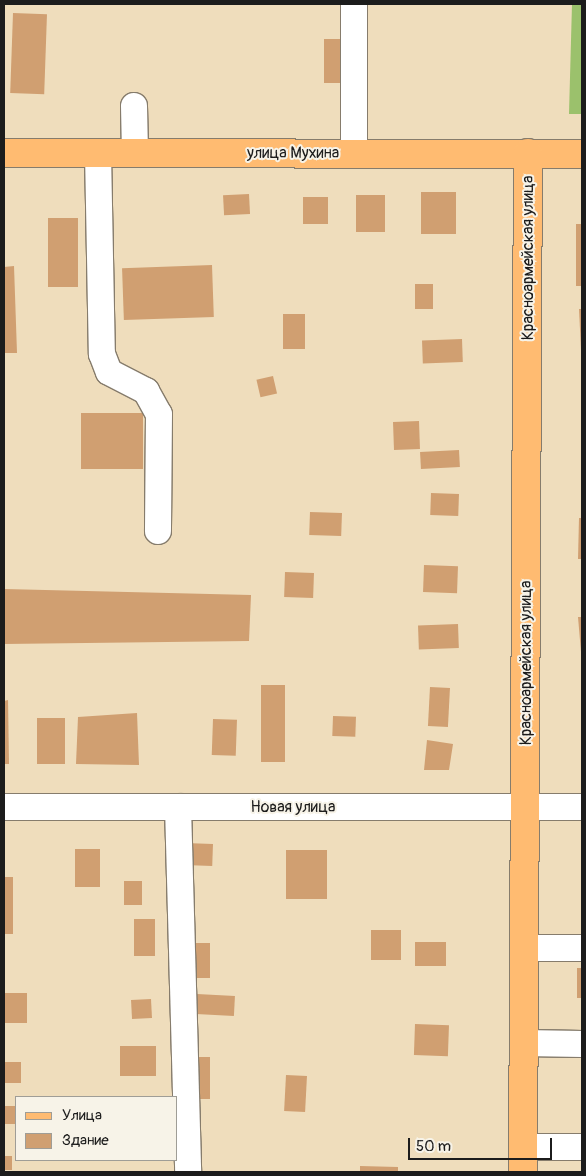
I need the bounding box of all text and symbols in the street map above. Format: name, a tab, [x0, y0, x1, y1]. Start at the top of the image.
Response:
street label: улица Мухина	[247, 143, 339, 163]
street label: Красноармейская улица	[518, 176, 538, 340]
street label: Красноармейская улица	[516, 581, 536, 745]
street label: Новая улица	[251, 797, 335, 817]
legend	[15, 1096, 178, 1161]
text: Улица	[62, 1106, 102, 1125]
scale bar	[411, 1128, 555, 1160]
text: Здание	[62, 1131, 109, 1150]
text: 50 m	[416, 1137, 451, 1156]

